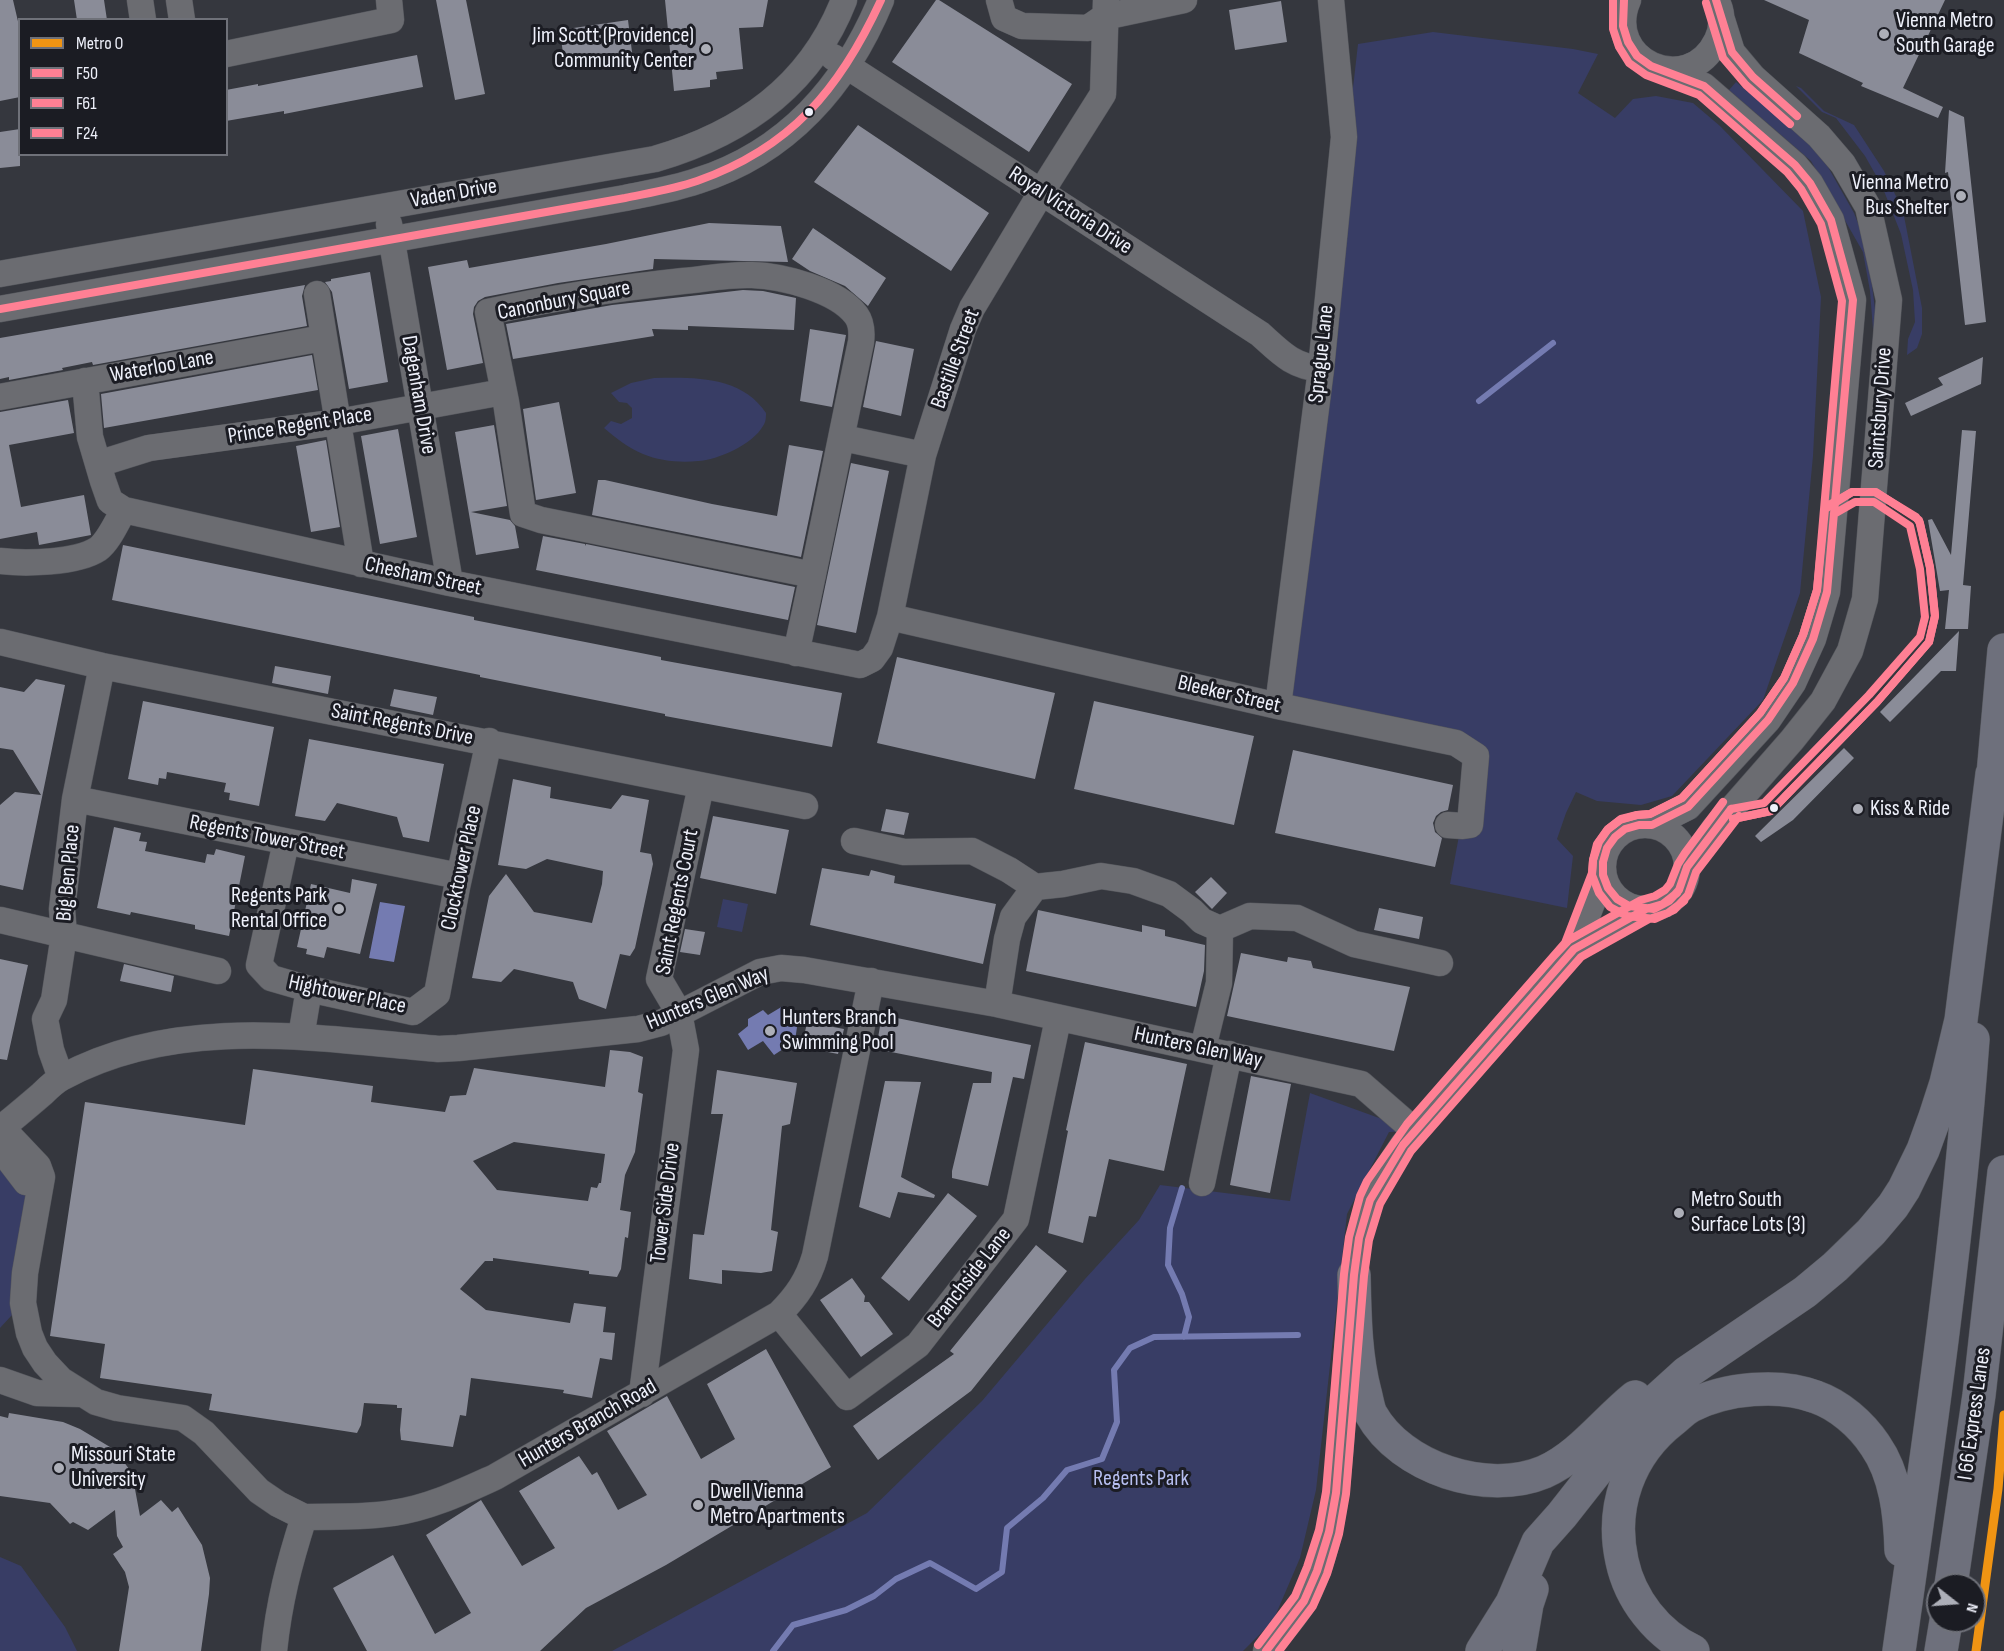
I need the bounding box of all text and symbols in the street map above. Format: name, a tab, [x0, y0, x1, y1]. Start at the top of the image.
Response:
place label: Vienna Metro South Garage	[1896, 8, 1995, 60]
legend	[18, 18, 228, 156]
place label: Jim Scott (Providence) Community Center	[532, 23, 694, 74]
marker: Vienna Metro South Garage	[1877, 27, 1891, 41]
text: Metro O	[76, 33, 123, 54]
marker: Jim Scott (Providence) Community Center	[699, 42, 713, 56]
text: F50	[76, 63, 98, 84]
text: F61	[76, 93, 97, 114]
unlabelled marker	[803, 106, 815, 118]
text: F24	[76, 123, 98, 144]
street label: Royal Victoria Drive	[1003, 161, 1137, 261]
place label: Vienna Metro Bus Shelter	[1852, 170, 1949, 222]
street label: Vaden Drive	[409, 173, 499, 215]
marker: Vienna Metro Bus Shelter	[1954, 189, 1968, 203]
street label: Canonbury Square	[495, 275, 633, 327]
street label: Sprague Lane	[1304, 304, 1340, 404]
street label: Bastille Street	[926, 306, 986, 412]
street label: Dagenham Drive	[395, 334, 441, 456]
street label: Waterloo Lane	[108, 345, 216, 389]
street label: Saintsbury Drive	[1864, 347, 1898, 469]
street label: Prince Regent Place	[226, 402, 374, 450]
street label: Chesham Street	[362, 552, 484, 602]
street label: Bleeker Street	[1175, 670, 1283, 720]
street label: Saint Regents Drive	[329, 698, 475, 752]
place label: Kiss & Ride	[1870, 796, 1950, 822]
unlabelled marker	[1768, 802, 1780, 814]
marker: Kiss & Ride	[1851, 802, 1865, 816]
street label: Clocktower Place	[436, 803, 488, 933]
street label: Regents Tower Street	[187, 810, 347, 866]
street label: Big Ben Place	[52, 823, 86, 923]
street label: Saint Regents Court	[651, 827, 705, 977]
place label: Regents Park Rental Office	[231, 883, 327, 934]
marker: Regents Park Rental Office	[332, 902, 346, 916]
street label: Hunters Glen Way	[643, 961, 773, 1037]
street label: Hightower Place	[286, 970, 408, 1020]
place label: Hunters Branch Swimming Pool	[782, 1005, 897, 1056]
street label: Hunters Glen Way	[1132, 1022, 1264, 1074]
marker: Hunters Branch Swimming Pool	[763, 1024, 777, 1038]
street label: Tower Side Drive	[646, 1141, 686, 1265]
place label: Metro South Surface Lots (3)	[1691, 1187, 1806, 1238]
marker: Metro South Surface Lots (3)	[1672, 1206, 1686, 1220]
street label: Branchside Lane	[923, 1223, 1017, 1333]
street label: I 66 Express Lanes	[1953, 1346, 1997, 1482]
street label: Hunters Branch Road	[514, 1374, 662, 1474]
place label: Missouri State University	[71, 1442, 176, 1494]
marker: Missouri State University	[52, 1461, 66, 1475]
park label: Regents Park	[1093, 1466, 1189, 1492]
place label: Dwell Vienna Metro Apartments	[710, 1479, 845, 1530]
marker: Dwell Vienna Metro Apartments	[691, 1498, 705, 1512]
north arrow	[1926, 1573, 1986, 1633]
text: N	[1961, 1601, 1982, 1615]

